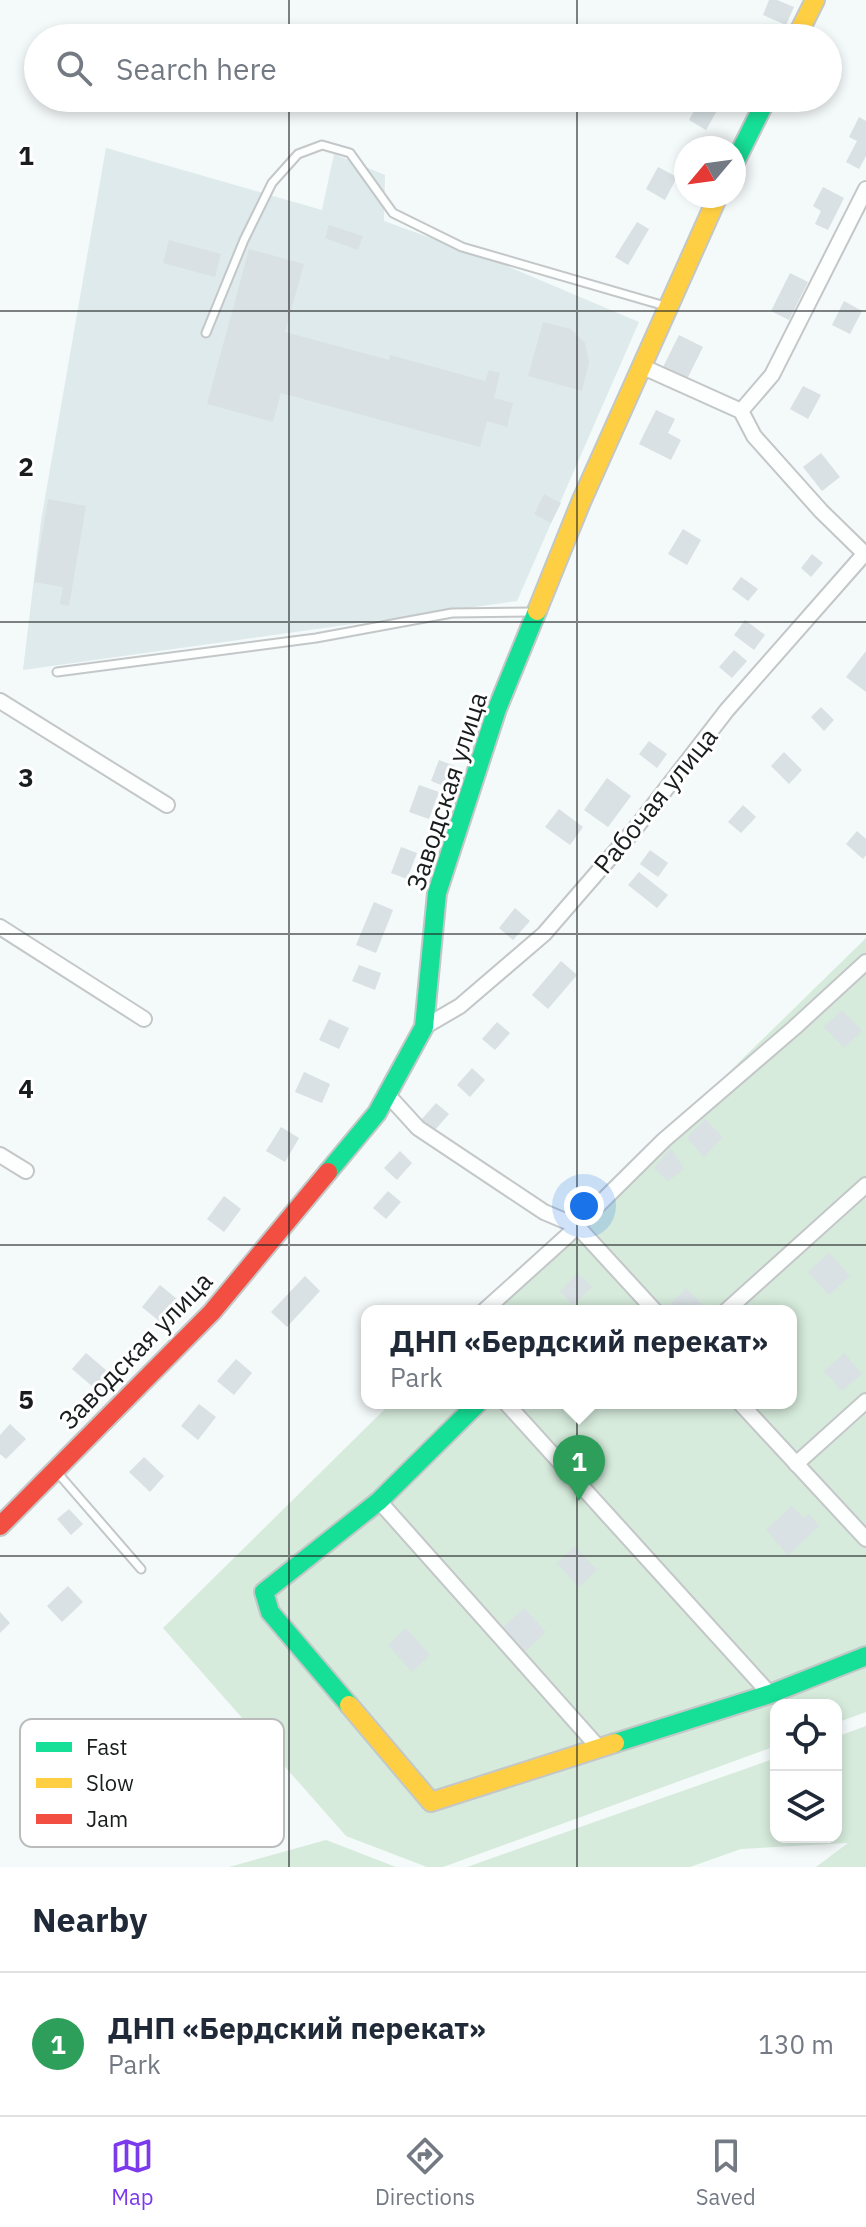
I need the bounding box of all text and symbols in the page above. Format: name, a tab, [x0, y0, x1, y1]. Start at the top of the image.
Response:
search box	[24, 24, 842, 112]
icon: search	[52, 46, 96, 90]
text: Search here	[116, 49, 277, 88]
north arrow	[674, 136, 746, 208]
text: 1	[18, 138, 34, 172]
text: 2	[18, 449, 34, 483]
street label: Заводская улица	[398, 687, 494, 895]
street label: Рабочая улица	[586, 720, 725, 880]
text: 3	[18, 760, 34, 794]
text: 4	[18, 1071, 34, 1105]
your location	[564, 1186, 604, 1226]
street label: Заводская улица	[51, 1264, 219, 1436]
popup	[361, 1305, 797, 1409]
text: ДНП «Бердский перекат»	[390, 1321, 768, 1360]
text: Park	[390, 1360, 443, 1394]
text: 5	[18, 1382, 34, 1416]
pin: 1	[553, 1435, 605, 1501]
map controls	[770, 1699, 842, 1843]
button: locate	[770, 1699, 842, 1771]
legend	[20, 1719, 284, 1847]
text: Fast	[86, 1732, 127, 1761]
text: Slow	[86, 1768, 134, 1797]
button: layers	[770, 1771, 842, 1843]
text: Jam	[86, 1804, 128, 1833]
text: Nearby	[32, 1897, 147, 1941]
text: ДНП «Бердский перекат»	[108, 2008, 486, 2047]
text: 1	[50, 2027, 66, 2061]
text: 130 m	[758, 2027, 834, 2061]
text: Park	[108, 2047, 161, 2081]
tab: Map	[110, 2134, 154, 2211]
tab: Directions	[375, 2134, 475, 2211]
tab: Saved	[696, 2134, 756, 2211]

